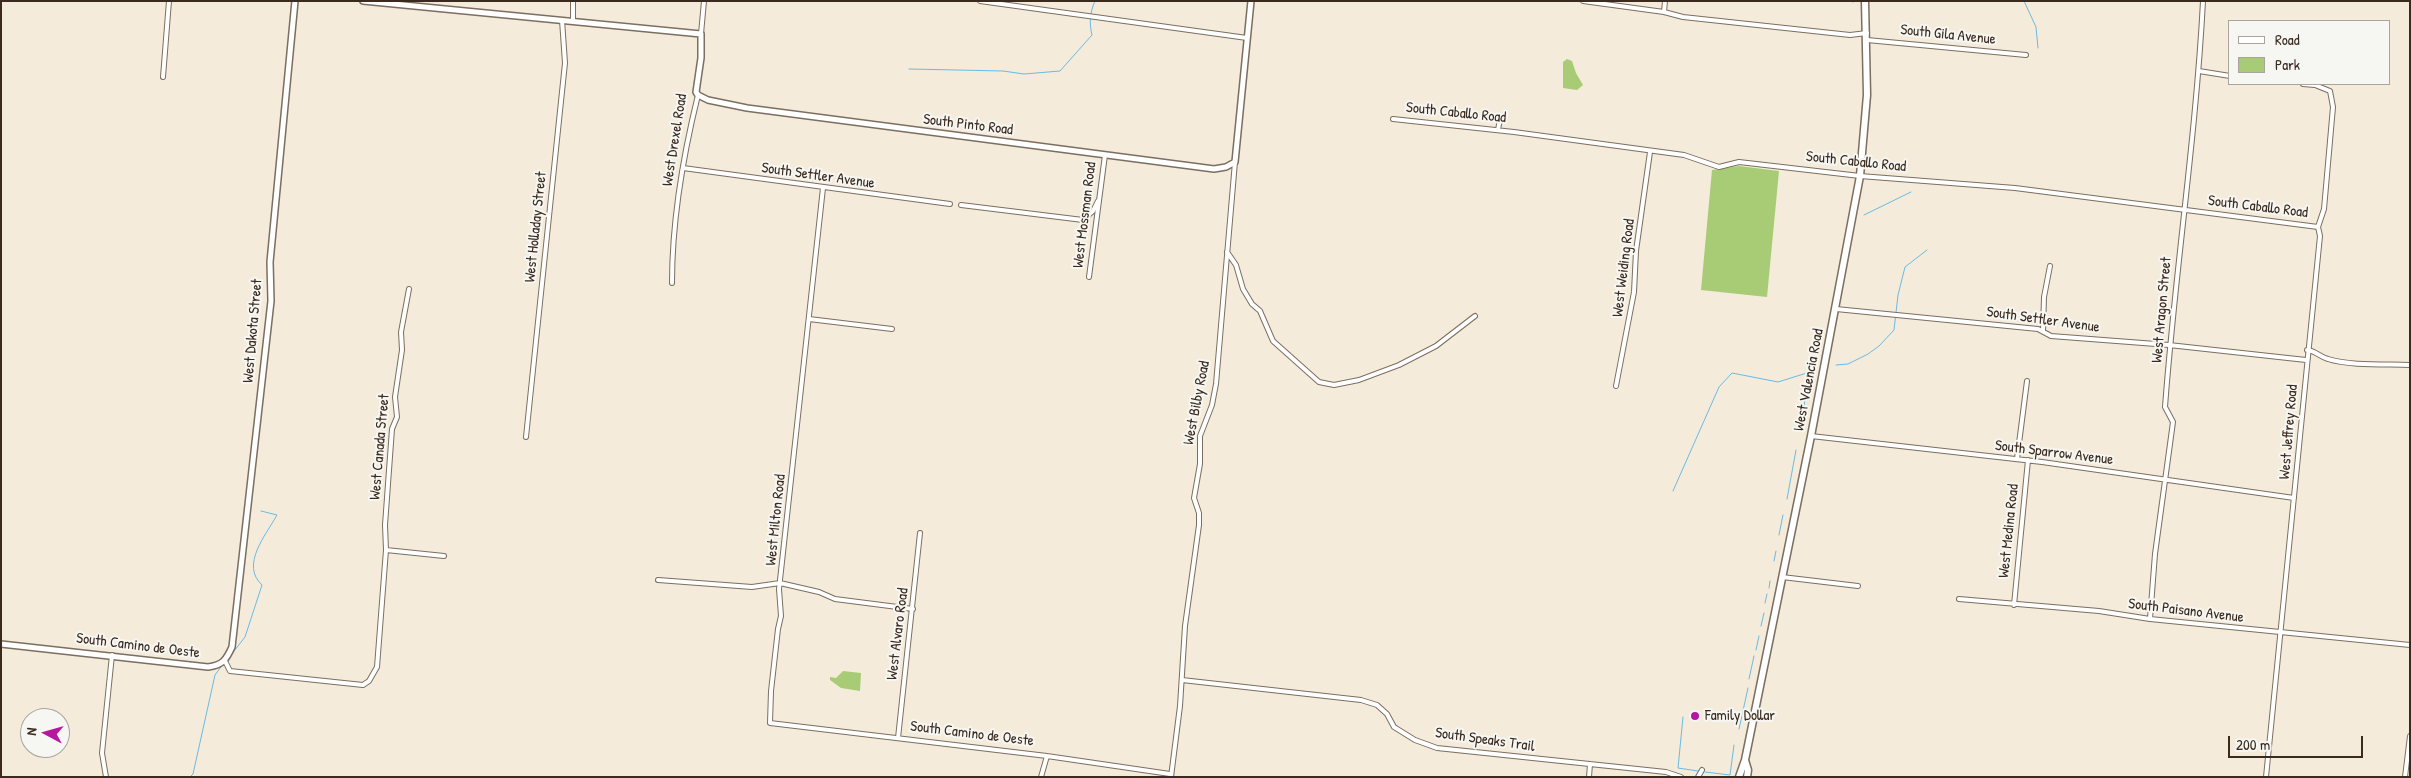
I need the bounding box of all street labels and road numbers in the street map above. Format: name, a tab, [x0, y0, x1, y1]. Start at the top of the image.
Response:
street label: South Gila Avenue	[1899, 21, 1997, 49]
street label: West Drexel Road	[659, 93, 691, 187]
street label: South Caballo Road	[1405, 99, 1507, 127]
street label: South Pinto Road	[922, 111, 1014, 139]
street label: South Caballo Road	[1805, 148, 1907, 176]
street label: South Settler Avenue	[760, 159, 876, 193]
street label: West Mossman Road	[1070, 161, 1100, 269]
street label: West Holladay Street	[521, 171, 551, 283]
street label: South Caballo Road	[2207, 192, 2309, 222]
street label: West Weiding Road	[1609, 218, 1639, 318]
street label: West Aragon Street	[2148, 256, 2176, 364]
street label: West Dakota Street	[239, 278, 267, 384]
street label: South Settler Avenue	[1985, 303, 2101, 337]
street label: West Valencia Road	[1790, 327, 1828, 433]
street label: West Bilby Road	[1180, 360, 1214, 446]
street label: West Jeffrey Road	[2276, 384, 2302, 480]
street label: West Canada Street	[366, 393, 394, 501]
street label: South Sparrow Avenue	[1994, 437, 2114, 469]
street label: West Milton Road	[762, 473, 790, 567]
street label: West Medina Road	[1995, 483, 2023, 579]
street label: West Alvaro Road	[883, 587, 913, 681]
street label: South Paisano Avenue	[2127, 595, 2245, 627]
street label: South Camino de Oeste	[75, 629, 201, 663]
street label: South Camino de Oeste	[909, 717, 1035, 751]
street label: South Speaks Trail	[1434, 724, 1536, 756]

